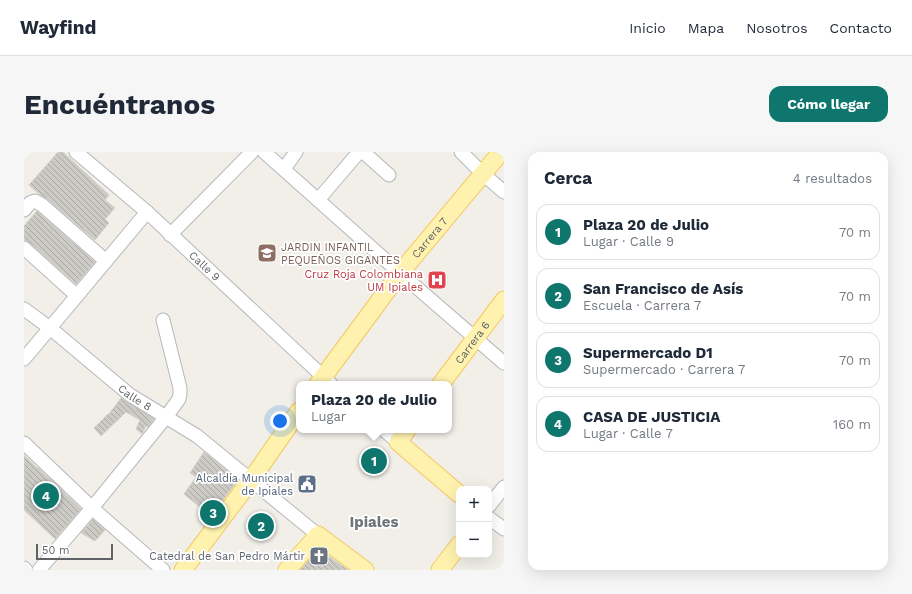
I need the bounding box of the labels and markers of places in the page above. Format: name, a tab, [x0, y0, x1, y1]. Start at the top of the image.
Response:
place label: JARDIN INFANTIL PEQUEÑOS GIGANTES	[281, 241, 400, 267]
school or university icon: JARDIN INFANTIL PEQUEÑOS GIGANTES	[256, 242, 278, 264]
place label: Cruz Roja Colombiana UM Ipiales	[304, 268, 423, 294]
hospital icon: Cruz Roja Colombiana UM Ipiales	[426, 269, 448, 291]
pin: 1	[361, 446, 387, 476]
place label: Alcaldía Municipal de Ipiales	[196, 472, 294, 498]
public building icon: Alcaldía Municipal de Ipiales	[296, 473, 318, 495]
pin: 4	[33, 481, 59, 511]
pin: 3	[200, 498, 226, 528]
pin: 2	[248, 511, 274, 541]
church icon: Catedral de San Pedro Mártir	[308, 545, 330, 567]
place label: Catedral de San Pedro Mártir	[149, 550, 306, 563]

